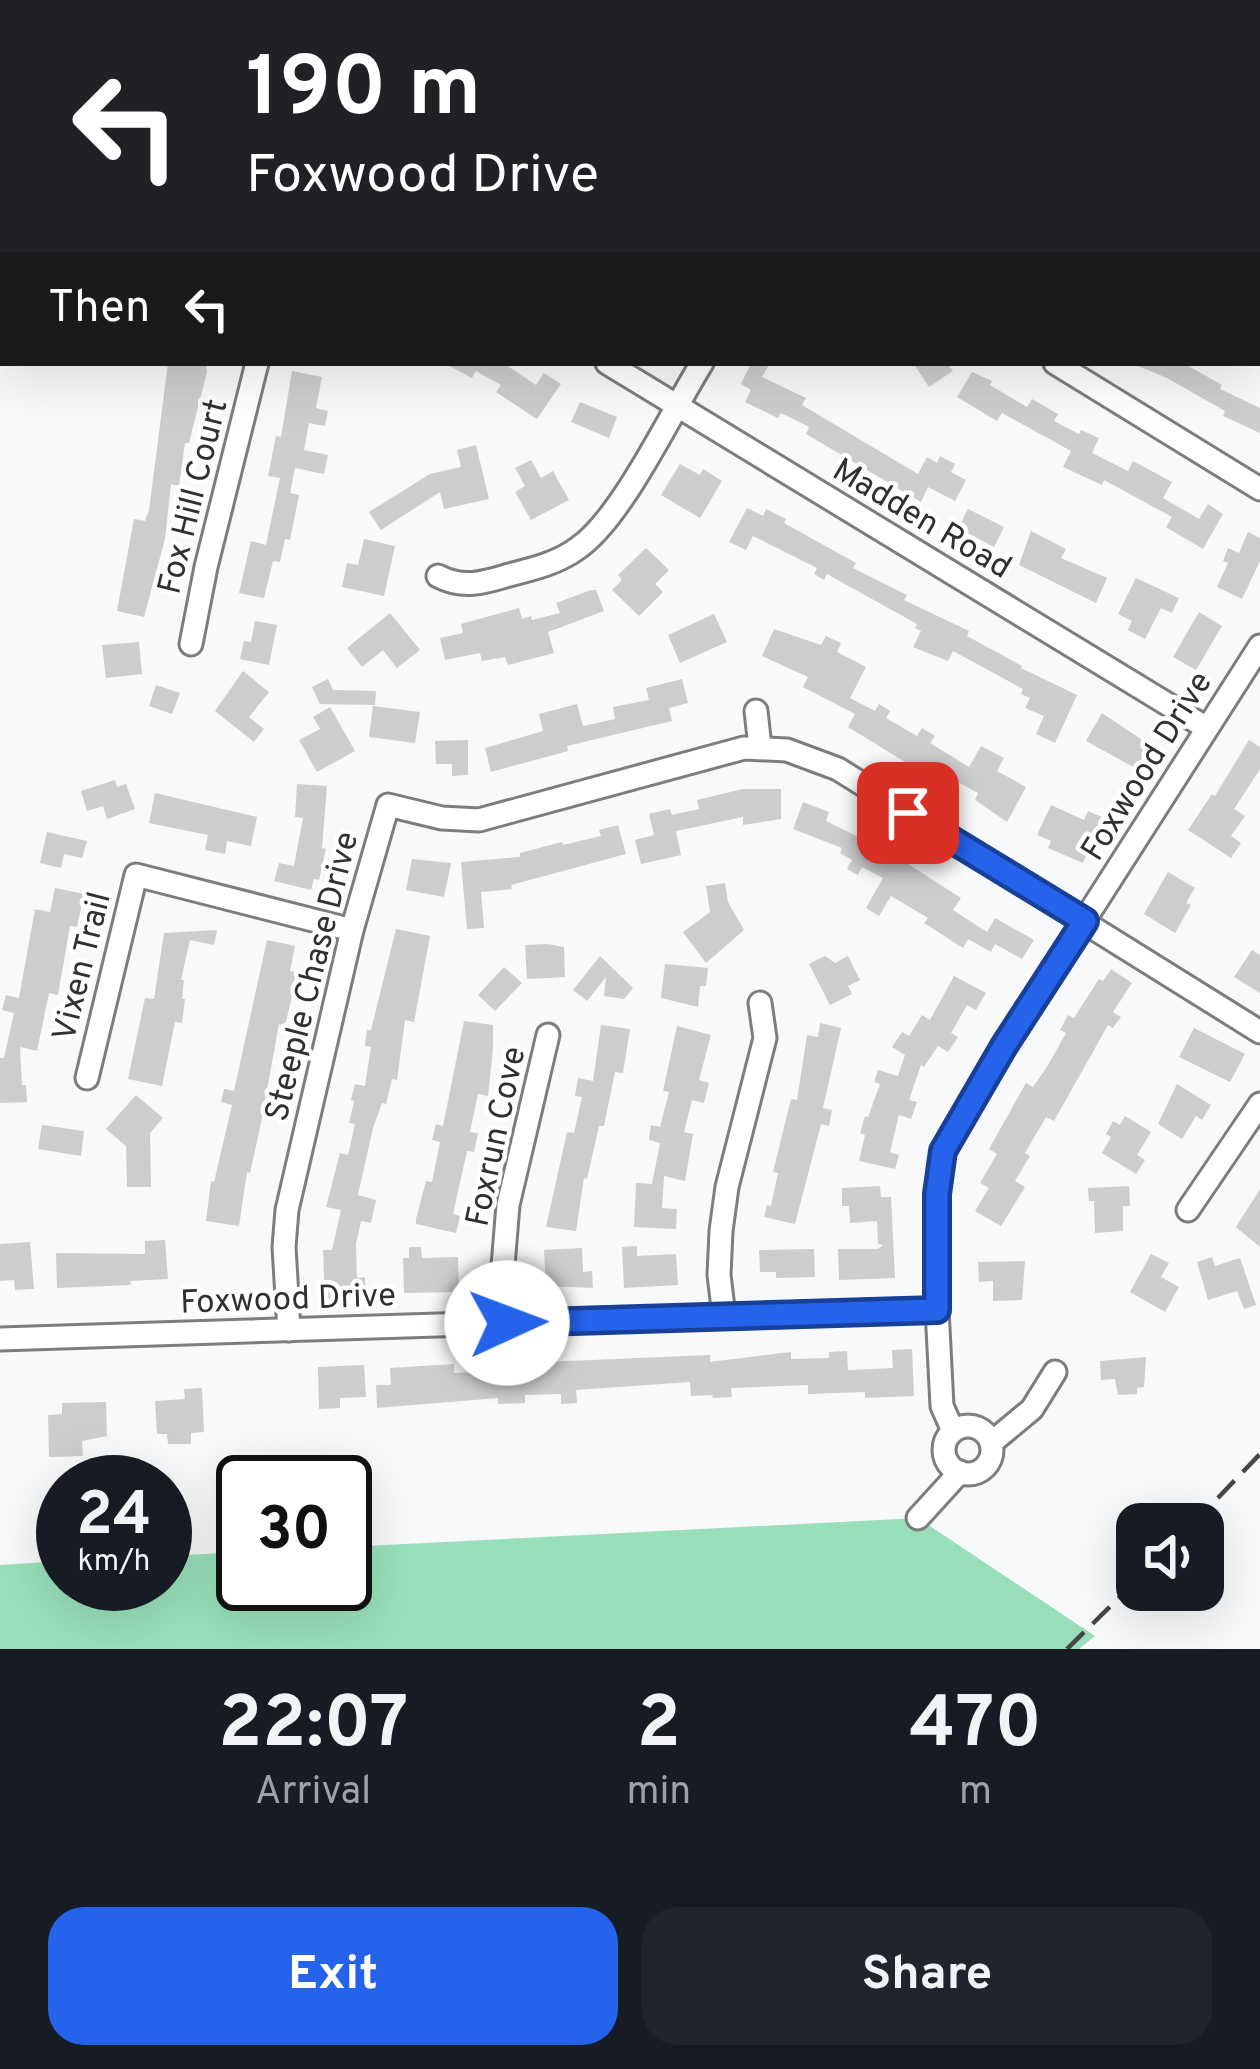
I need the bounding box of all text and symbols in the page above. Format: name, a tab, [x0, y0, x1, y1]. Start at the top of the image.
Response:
text: 190 m	[246, 39, 481, 145]
icon: left	[48, 48, 204, 204]
text: Foxwood Drive	[246, 143, 599, 212]
icon: left	[174, 276, 240, 342]
text: Then	[48, 281, 150, 338]
street label: Fox Hill Court	[150, 395, 239, 599]
street label: Madden Road	[824, 451, 1018, 590]
street label: Foxwood Drive	[1073, 664, 1223, 870]
pin	[857, 762, 959, 864]
icon: arrive	[875, 780, 941, 846]
street label: Steeple Chase Drive	[258, 828, 370, 1126]
street label: Vixen Trail	[45, 888, 123, 1046]
street label: Foxrun Cove	[458, 1043, 537, 1231]
position arrow	[444, 1260, 570, 1386]
street label: Foxwood Drive	[180, 1276, 397, 1326]
speed limit sign: 30	[216, 1455, 372, 1611]
text: 24	[76, 1480, 152, 1556]
map controls	[1116, 1503, 1224, 1611]
button: sound	[1116, 1503, 1224, 1611]
text: km/h	[78, 1544, 150, 1581]
text: 22:07	[218, 1681, 408, 1773]
text: 2	[637, 1681, 681, 1773]
text: 470	[909, 1681, 1042, 1773]
text: Arrival	[255, 1769, 371, 1818]
text: min	[626, 1769, 691, 1818]
text: m	[959, 1769, 992, 1818]
button: Exit	[48, 1907, 618, 2045]
button: Share	[642, 1907, 1212, 2045]

